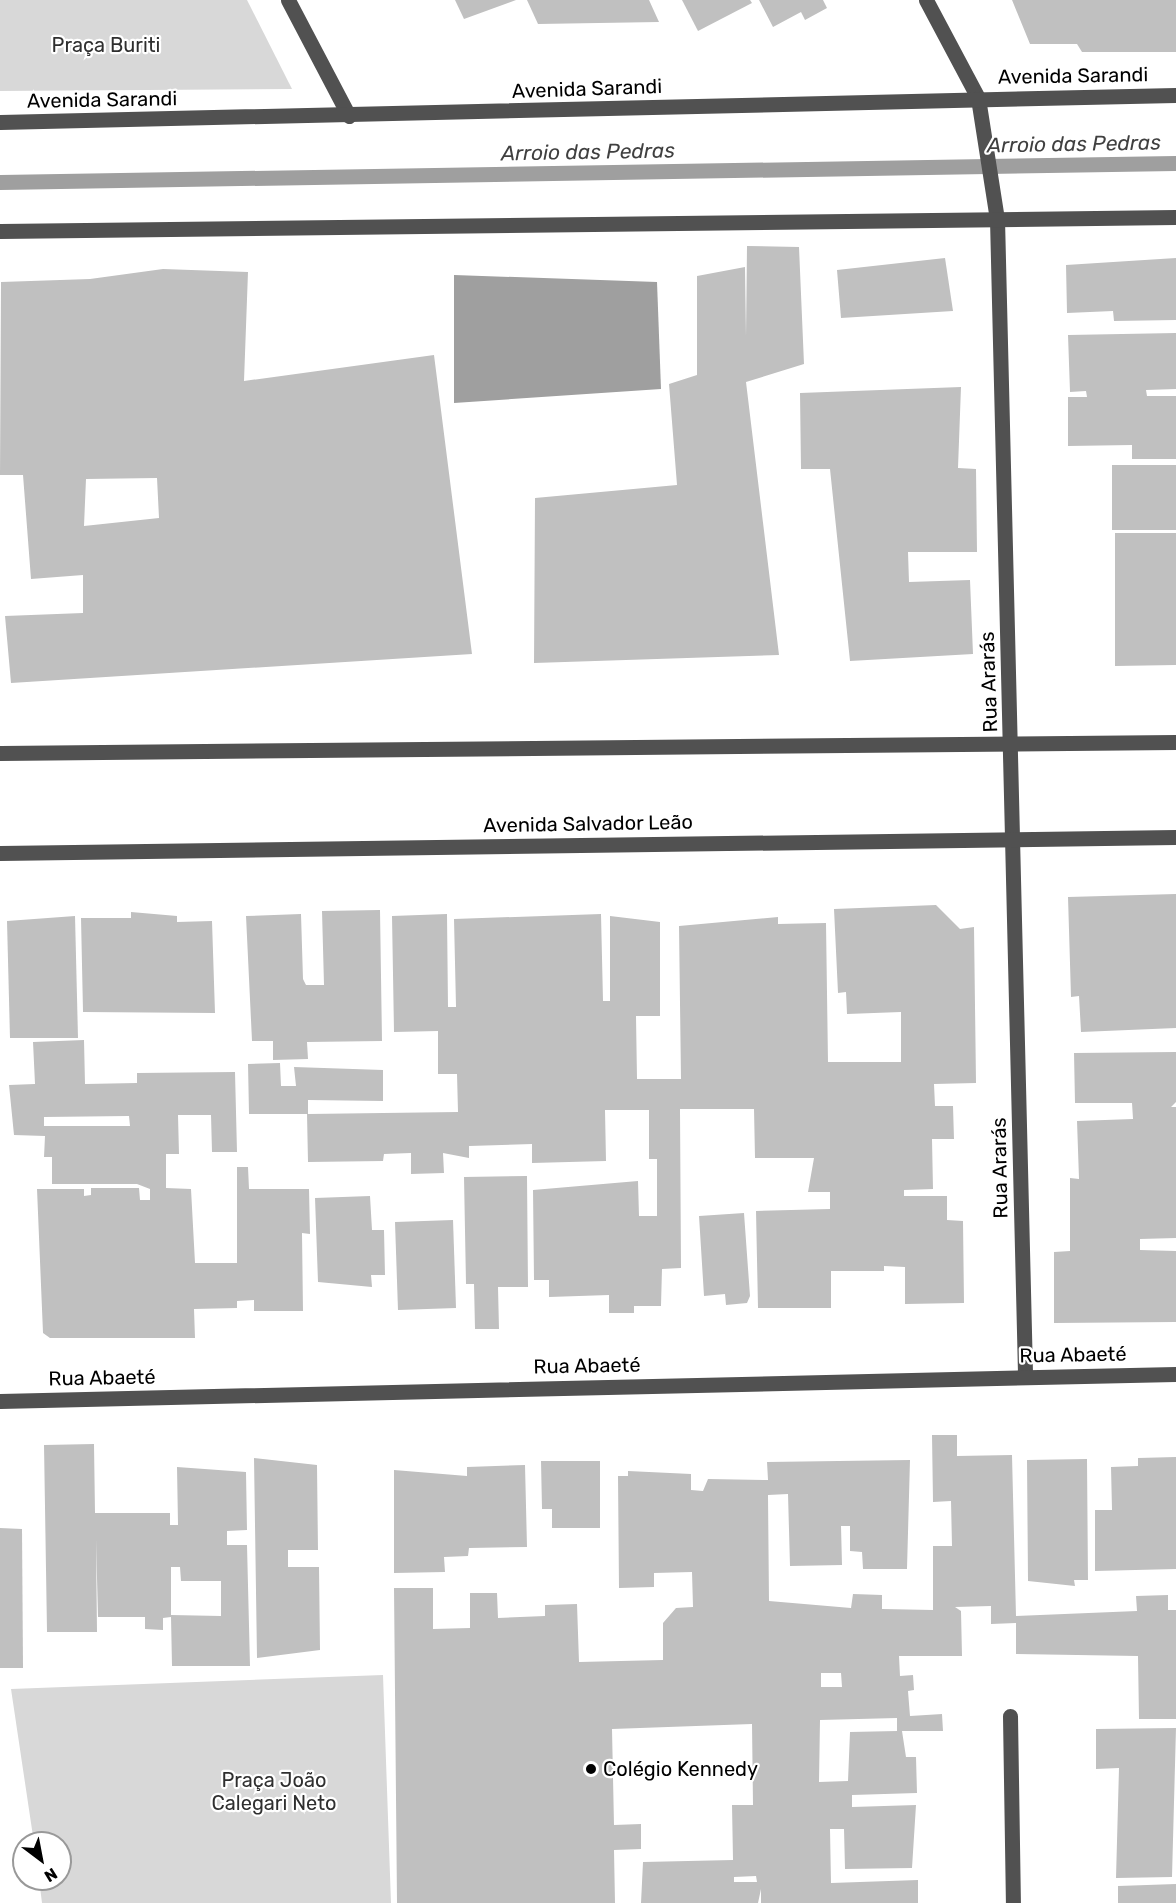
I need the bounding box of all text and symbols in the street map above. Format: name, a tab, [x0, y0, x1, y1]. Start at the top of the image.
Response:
park label: Praça Buriti	[52, 33, 160, 57]
street label: Avenida Sarandi	[998, 63, 1148, 89]
street label: Avenida Sarandi	[511, 74, 663, 104]
street label: Avenida Sarandi	[27, 87, 177, 113]
water label: Arroio das Pedras	[987, 130, 1161, 158]
water label: Arroio das Pedras	[501, 138, 675, 166]
street label: Rua Ararás	[975, 631, 1003, 733]
street label: Avenida Salvador Leão	[483, 810, 693, 838]
street label: Rua Ararás	[987, 1117, 1013, 1219]
street label: Rua Abaeté	[1019, 1342, 1127, 1368]
street label: Rua Abaeté	[533, 1353, 641, 1379]
street label: Rua Abaeté	[48, 1365, 156, 1391]
place label: Colégio Kennedy	[603, 1757, 758, 1781]
marker: Colégio Kennedy	[584, 1762, 598, 1776]
park label: Praça João Calegari Neto	[211, 1768, 337, 1815]
north arrow	[12, 1831, 72, 1891]
text: N	[41, 1864, 61, 1886]

